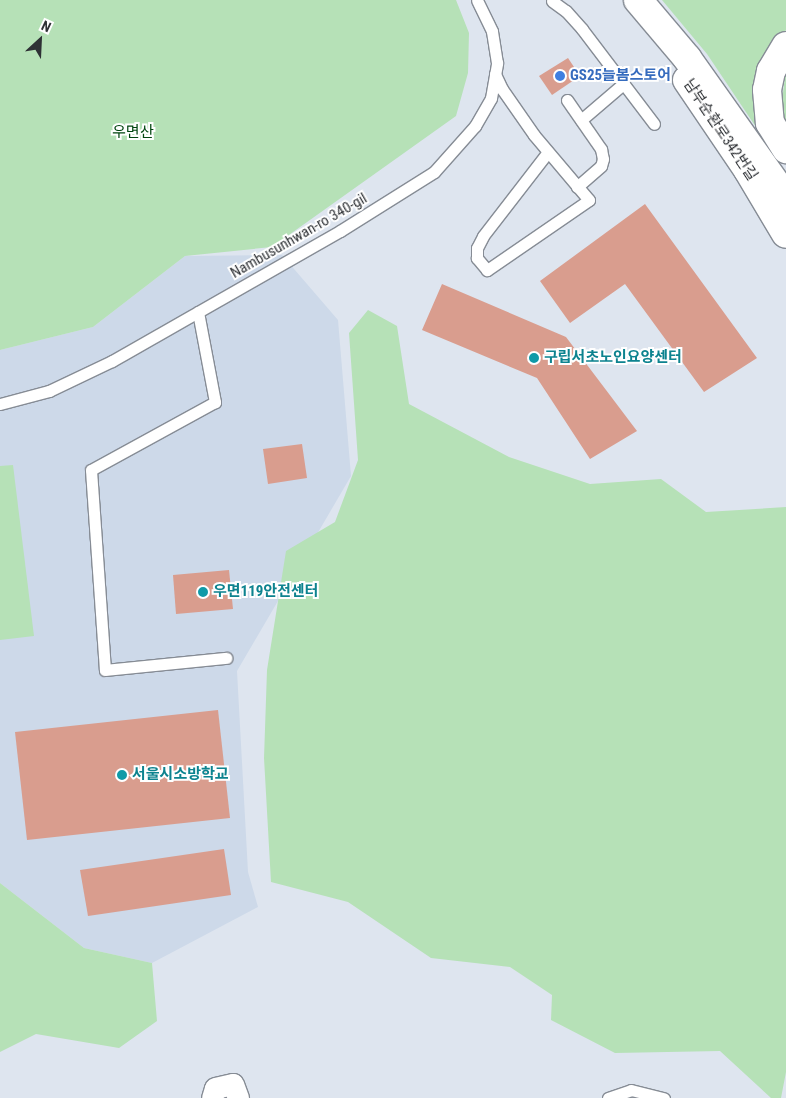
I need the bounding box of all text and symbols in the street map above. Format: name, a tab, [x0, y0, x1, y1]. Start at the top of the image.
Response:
north arrow	[15, 15, 65, 65]
text: N	[39, 17, 54, 35]
place label: GS25늘봄스토어	[570, 67, 671, 85]
marker: GS25늘봄스토어	[554, 70, 566, 82]
street label: 남부순환로342번길	[679, 76, 761, 184]
park label: 우면산	[112, 124, 154, 142]
street label: Nambusunhwan-ro 340-gil	[228, 190, 370, 282]
place label: 구립서초노인요양센터	[544, 349, 682, 367]
marker: 구립서초노인요양센터	[528, 352, 540, 364]
place label: 우면119안전센터	[213, 583, 319, 601]
marker: 우면119안전센터	[197, 586, 209, 598]
place label: 서울시소방학교	[132, 766, 229, 784]
marker: 서울시소방학교	[116, 769, 128, 781]

